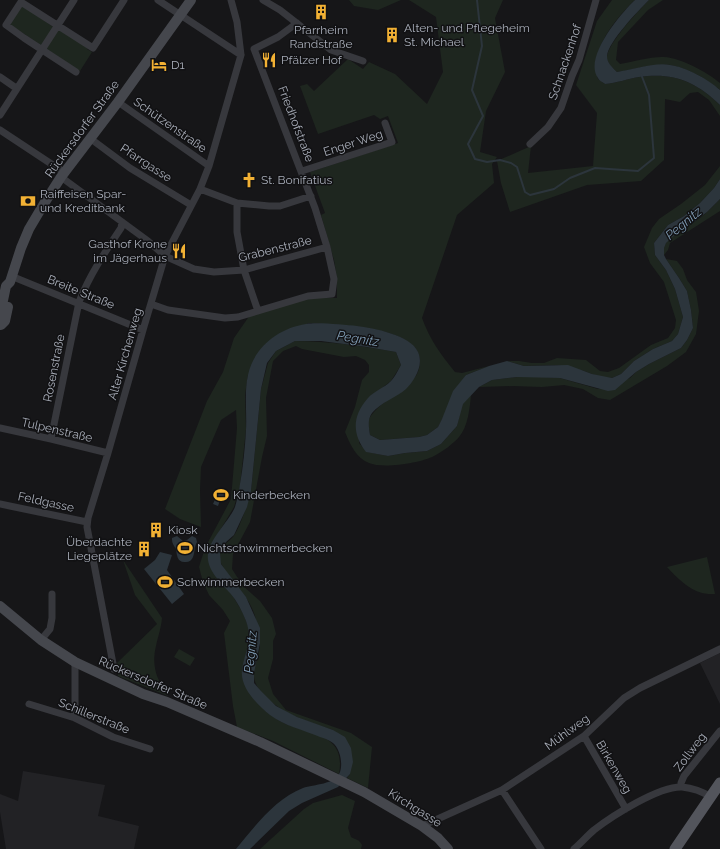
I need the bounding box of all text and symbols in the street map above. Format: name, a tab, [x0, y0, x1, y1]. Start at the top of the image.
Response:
building icon: Pfarrheim Randstraße	[312, 3, 330, 21]
place label: Alten- und Pflegeheim St. Michael	[404, 21, 530, 49]
street label: Schnackenhof	[546, 21, 585, 102]
place label: Pfarrheim Randstraße	[290, 23, 352, 51]
building icon: Alten- und Pflegeheim St. Michael	[383, 26, 401, 44]
restaurant icon: Pfälzer Hof	[260, 51, 278, 69]
place label: Pfälzer Hof	[281, 53, 343, 67]
hotel icon: D1	[150, 56, 168, 74]
place label: D1	[171, 58, 185, 72]
street label: Rückersdorfer Straße	[42, 78, 122, 180]
street label: Friedhofstraße	[275, 84, 317, 164]
street label: Schützenstraße	[131, 95, 209, 155]
street label: Enger Weg	[322, 127, 384, 159]
street label: Pfarrgasse	[118, 141, 174, 185]
church icon: St. Bonifatius	[240, 171, 258, 189]
place label: St. Bonifatius	[261, 173, 332, 187]
place label: Raiffeisen Spar- und Kreditbank	[40, 187, 126, 215]
bank icon: Raiffeisen Spar- und Kreditbank	[19, 192, 37, 210]
water label: Pegnitz	[662, 203, 705, 243]
street label: Grabenstraße	[237, 233, 313, 265]
place label: Gasthof Krone im Jägerhaus	[88, 237, 167, 265]
restaurant icon: Gasthof Krone im Jägerhaus	[170, 242, 188, 260]
street label: Breite Straße	[45, 272, 117, 312]
street label: Alter Kirchenweg	[105, 306, 145, 402]
water label: Pegnitz	[336, 328, 381, 349]
street label: Rosenstraße	[41, 333, 67, 403]
street label: Tulpenstraße	[20, 415, 94, 445]
sports icon: Kinderbecken	[212, 486, 230, 504]
place label: Kinderbecken	[233, 488, 310, 502]
street label: Feldgasse	[17, 489, 75, 515]
building icon: Kiosk	[147, 521, 165, 539]
place label: Kiosk	[168, 523, 198, 537]
place label: Überdachte Liegeplätze	[66, 535, 132, 563]
sports icon: Nichtschwimmerbecken	[176, 539, 194, 557]
building icon: Überdachte Liegeplätze	[135, 540, 153, 558]
place label: Nichtschwimmerbecken	[197, 541, 332, 555]
sports icon: Schwimmerbecken	[156, 573, 174, 591]
place label: Schwimmerbecken	[177, 575, 285, 589]
water label: Pegnitz	[241, 629, 260, 674]
street label: Rückersdorfer Straße	[97, 654, 209, 712]
street label: Schillerstraße	[56, 695, 132, 737]
street label: Mühlweg	[542, 711, 592, 753]
street label: Zollweg	[671, 730, 709, 774]
street label: Birkenweg	[593, 738, 635, 796]
street label: Kirchgasse	[386, 786, 444, 830]

